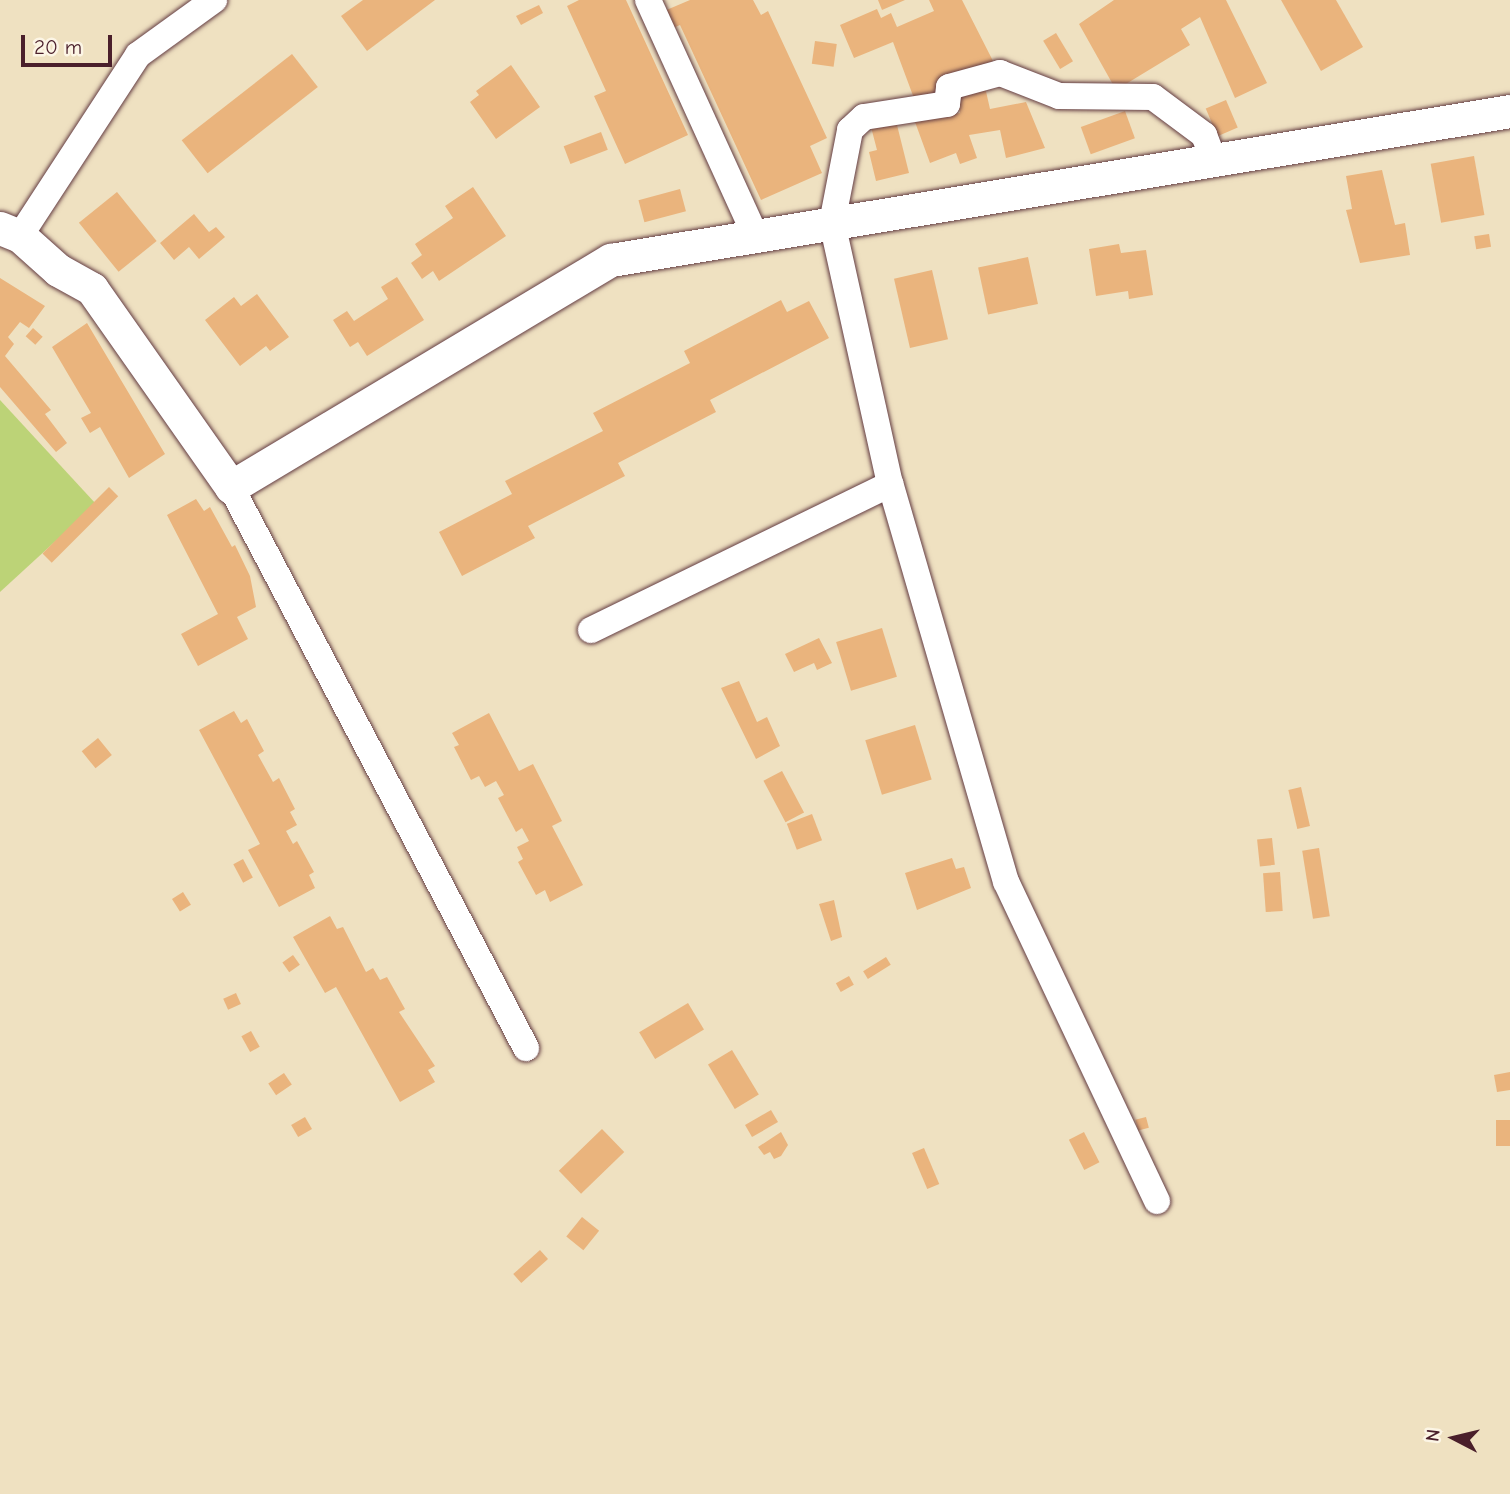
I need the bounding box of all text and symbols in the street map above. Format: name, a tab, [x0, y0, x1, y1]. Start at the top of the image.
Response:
scale bar	[24, 21, 116, 65]
text: 20 m	[34, 35, 82, 59]
north arrow	[1419, 1403, 1489, 1473]
text: N	[1421, 1428, 1445, 1443]

